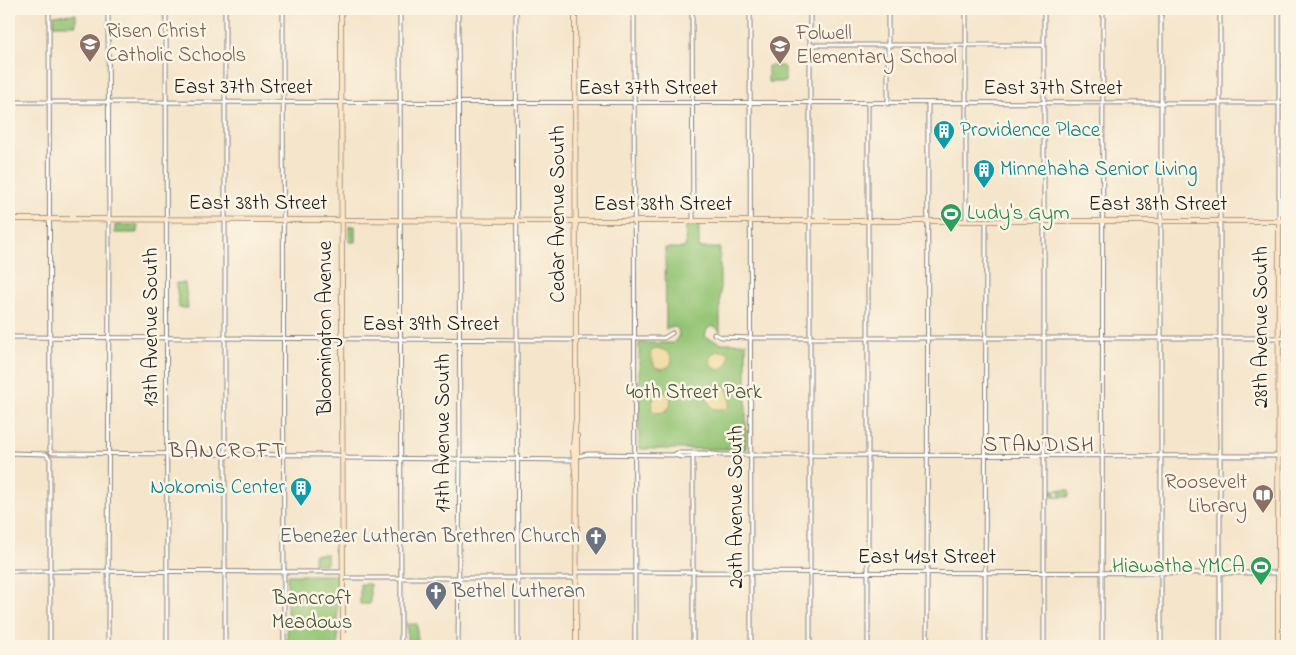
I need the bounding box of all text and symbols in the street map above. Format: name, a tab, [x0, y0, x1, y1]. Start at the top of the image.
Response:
place label: Risen Christ Catholic Schools	[106, 17, 246, 71]
place label: Folwell Elementary School	[795, 19, 957, 75]
school or university icon: Risen Christ Catholic Schools	[78, 32, 102, 63]
school or university icon: Folwell Elementary School	[768, 34, 792, 65]
street label: East 37th Street	[173, 73, 313, 103]
street label: East 37th Street	[578, 74, 718, 104]
street label: East 37th Street	[983, 74, 1123, 104]
place label: Providence Place	[960, 116, 1101, 146]
building icon: Providence Place	[932, 119, 956, 150]
street label: Cedar Avenue South	[544, 125, 574, 303]
place label: Minnehaha Senior Living	[1000, 155, 1197, 187]
building icon: Minnehaha Senior Living	[972, 158, 996, 189]
street label: East 38th Street	[189, 189, 327, 219]
street label: East 38th Street	[594, 190, 732, 220]
street label: East 38th Street	[1089, 190, 1227, 220]
place label: Ludy's Gym	[967, 199, 1069, 231]
sports icon: Ludy's Gym	[939, 202, 963, 233]
street label: Bloomington Avenue	[311, 240, 343, 416]
street label: 28th Avenue South	[1247, 246, 1277, 408]
street label: 13th Avenue South	[137, 247, 167, 407]
street label: East 39th Street	[362, 310, 500, 340]
street label: 17th Avenue South	[429, 353, 459, 513]
park label: 40th Street Park	[626, 378, 763, 408]
street label: 20th Avenue South	[722, 425, 752, 589]
district label: STANDISH	[983, 430, 1095, 462]
district label: BANCROFT	[168, 436, 285, 468]
place label: Roosevelt Library	[1165, 468, 1247, 524]
place label: Nokomis Center	[150, 473, 285, 503]
building icon: Nokomis Center	[289, 476, 313, 507]
library icon: Roosevelt Library	[1251, 483, 1275, 514]
place label: Ebenezer Lutheran Brethren Church	[280, 522, 580, 552]
church icon: Ebenezer Lutheran Brethren Church	[584, 525, 608, 556]
street label: East 41st Street	[858, 543, 996, 573]
place label: Hiawatha YMCA	[1112, 552, 1245, 582]
sports icon: Hiawatha YMCA	[1249, 555, 1273, 586]
place label: Bethel Lutheran	[451, 577, 585, 607]
church icon: Bethel Lutheran	[424, 580, 448, 611]
park label: Bancroft Meadows	[272, 584, 352, 638]

